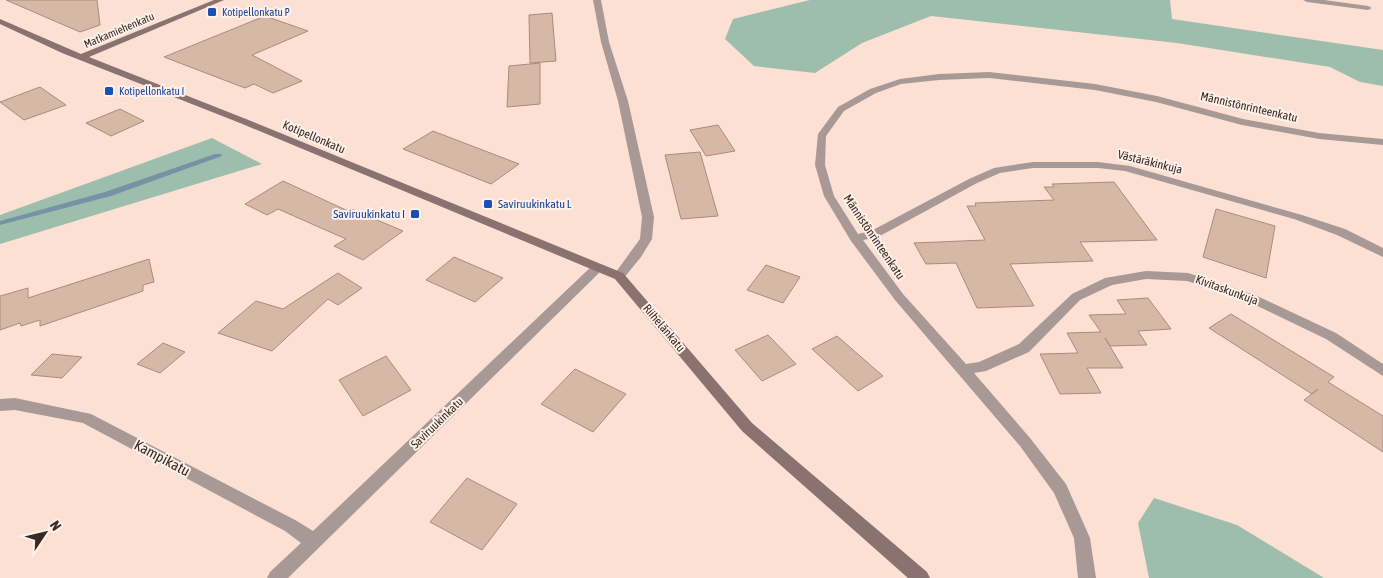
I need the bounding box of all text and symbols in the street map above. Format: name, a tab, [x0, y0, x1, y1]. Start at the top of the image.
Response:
marker: Kotipellonkatu P	[206, 6, 218, 18]
place label: Kotipellonkatu P	[222, 6, 290, 18]
street label: Matkamiehenkatu	[82, 10, 156, 50]
marker: Kotipellonkatu I	[103, 85, 115, 97]
place label: Kotipellonkatu I	[119, 85, 184, 97]
street label: Männistönrinteenkatu	[1199, 89, 1299, 125]
street label: Kotipellonkatu	[281, 118, 348, 157]
street label: Västäräkinkuja	[1116, 147, 1184, 177]
street label: Männistönrinteenkatu	[840, 192, 908, 282]
place label: Saviruukinkatu L	[498, 197, 572, 211]
marker: Saviruukinkatu L	[482, 198, 494, 210]
place label: Saviruukinkatu I	[333, 207, 405, 221]
marker: Saviruukinkatu I	[409, 208, 421, 220]
street label: Kivitaskunkuja	[1194, 272, 1260, 308]
street label: Riihelänkatu	[640, 301, 688, 355]
street label: Saviruukinkatu	[408, 395, 466, 451]
street label: Kampikatu	[132, 436, 193, 479]
north arrow	[20, 508, 70, 558]
text: N	[47, 518, 65, 534]

